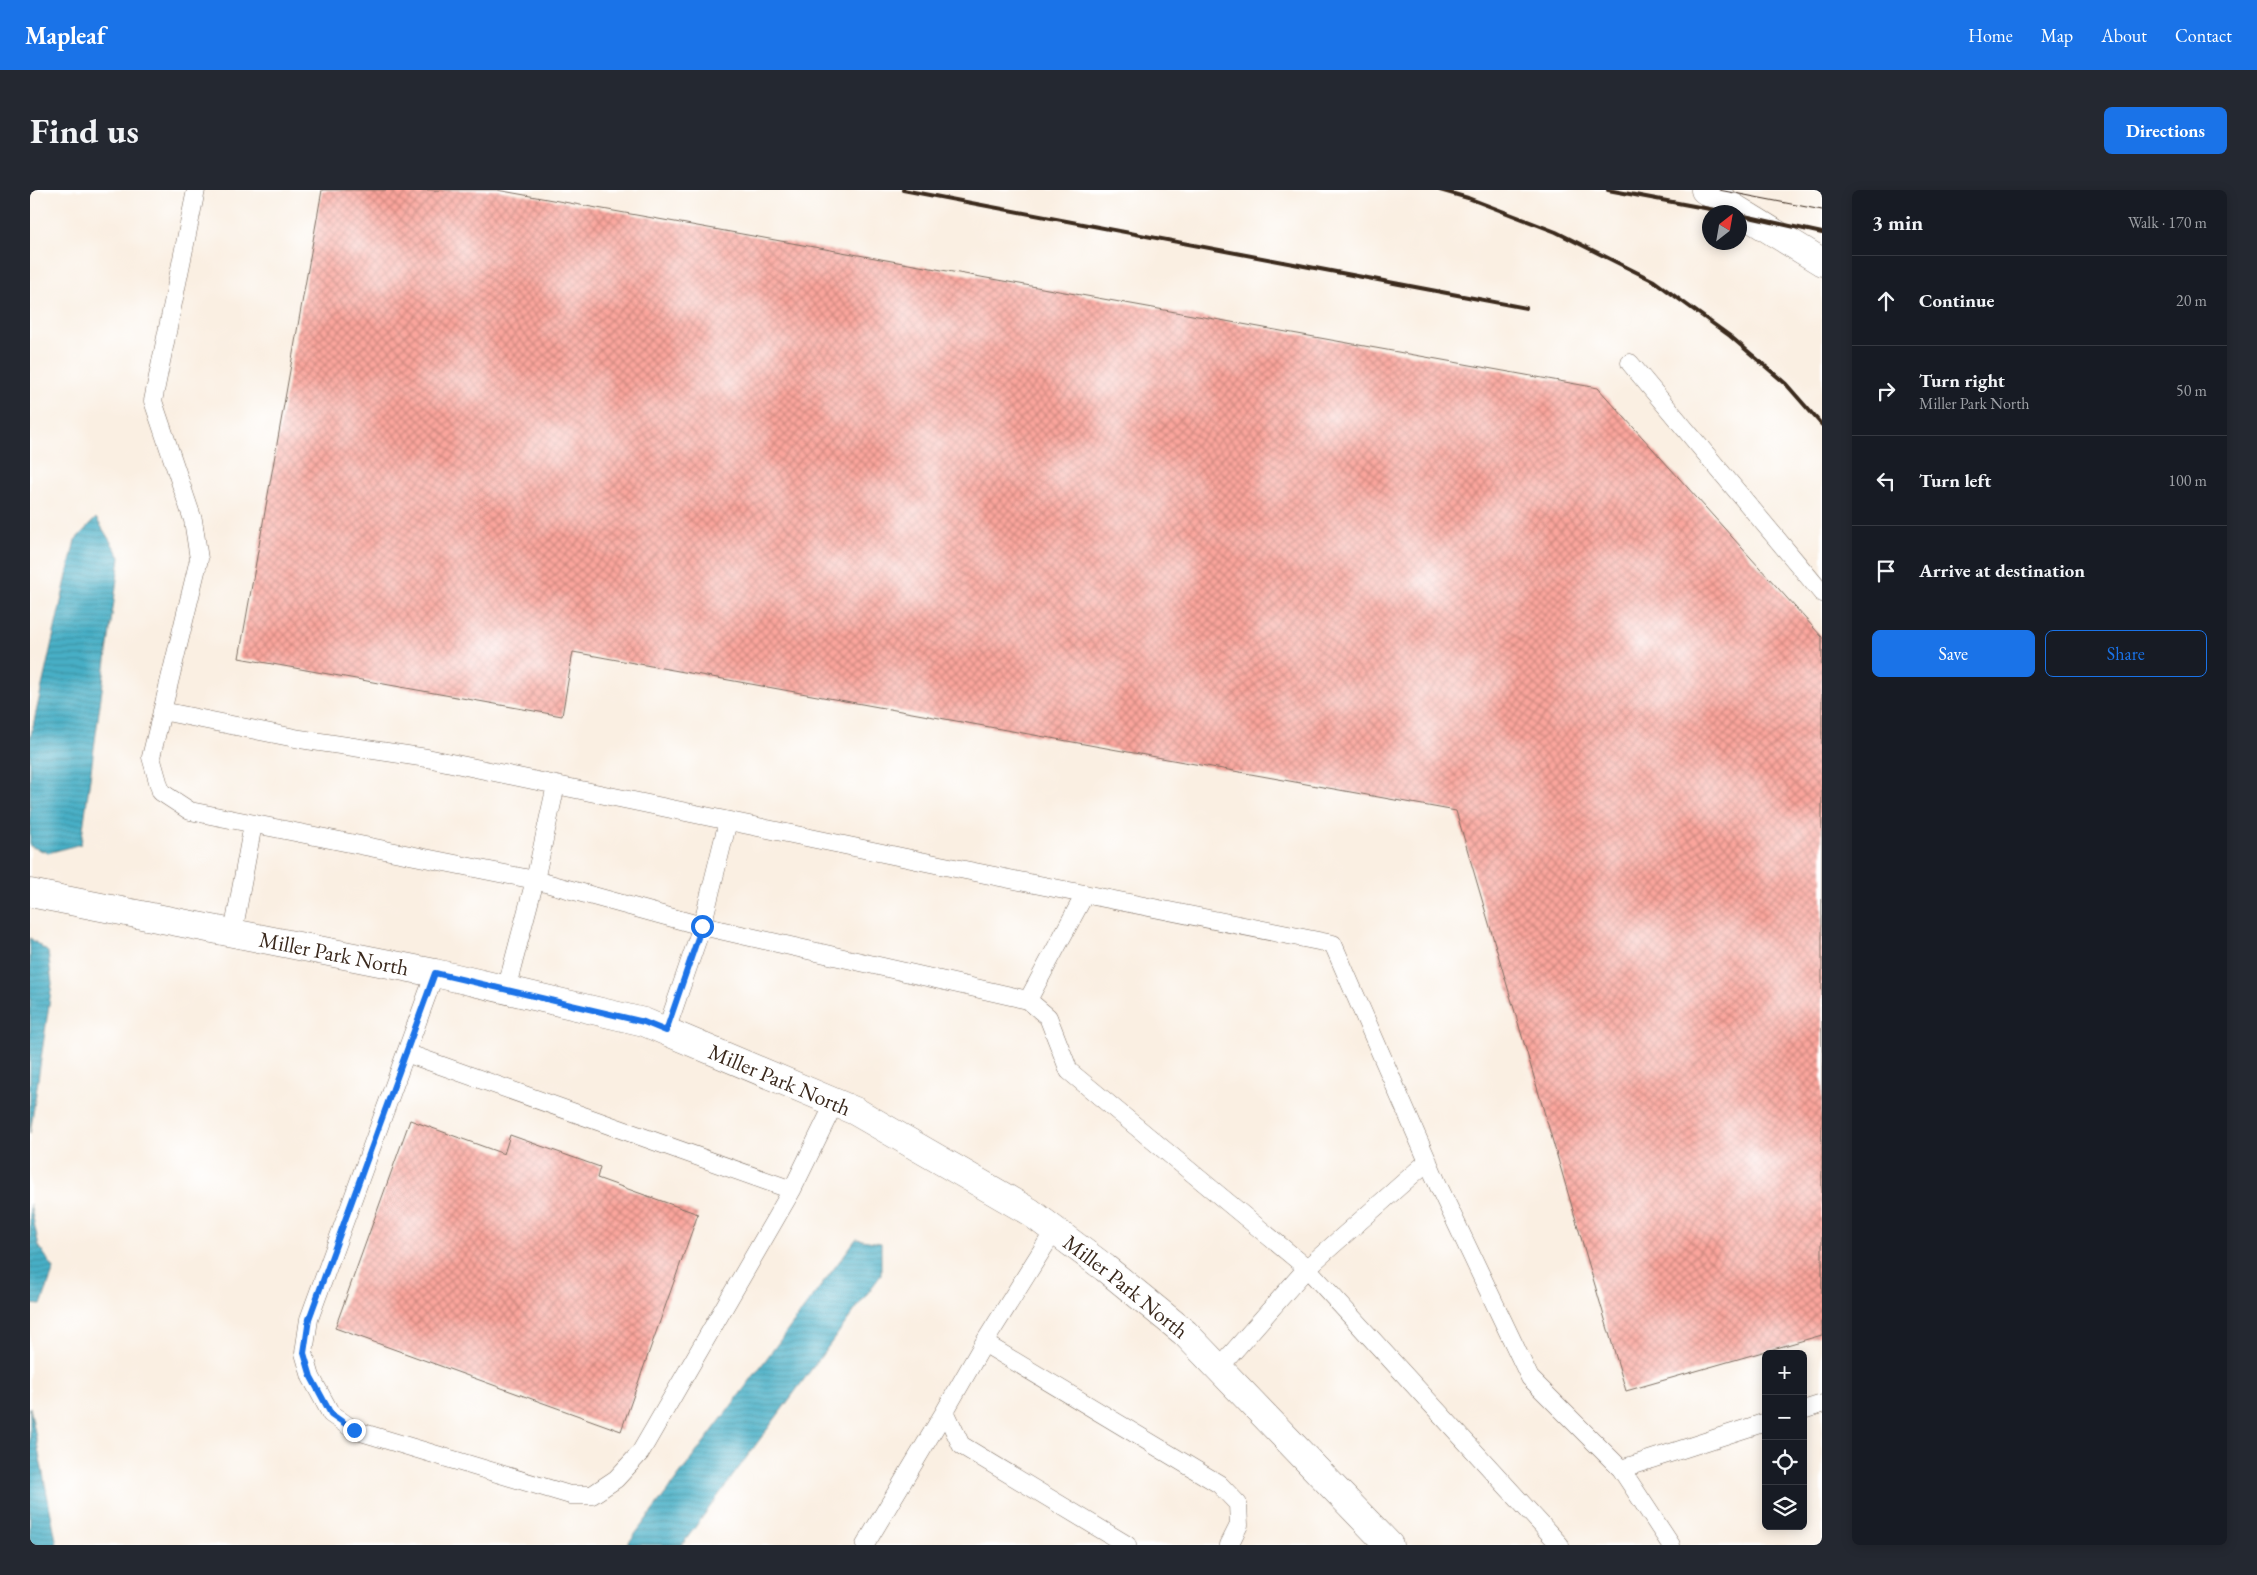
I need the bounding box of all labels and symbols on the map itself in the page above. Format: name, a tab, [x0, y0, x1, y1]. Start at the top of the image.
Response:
north arrow	[1702, 205, 1747, 250]
route start	[691, 915, 714, 938]
street label: Miller Park North	[257, 924, 412, 982]
street label: Miller Park North	[704, 1036, 856, 1122]
street label: Miller Park North	[1058, 1228, 1195, 1345]
route end	[343, 1419, 366, 1442]

